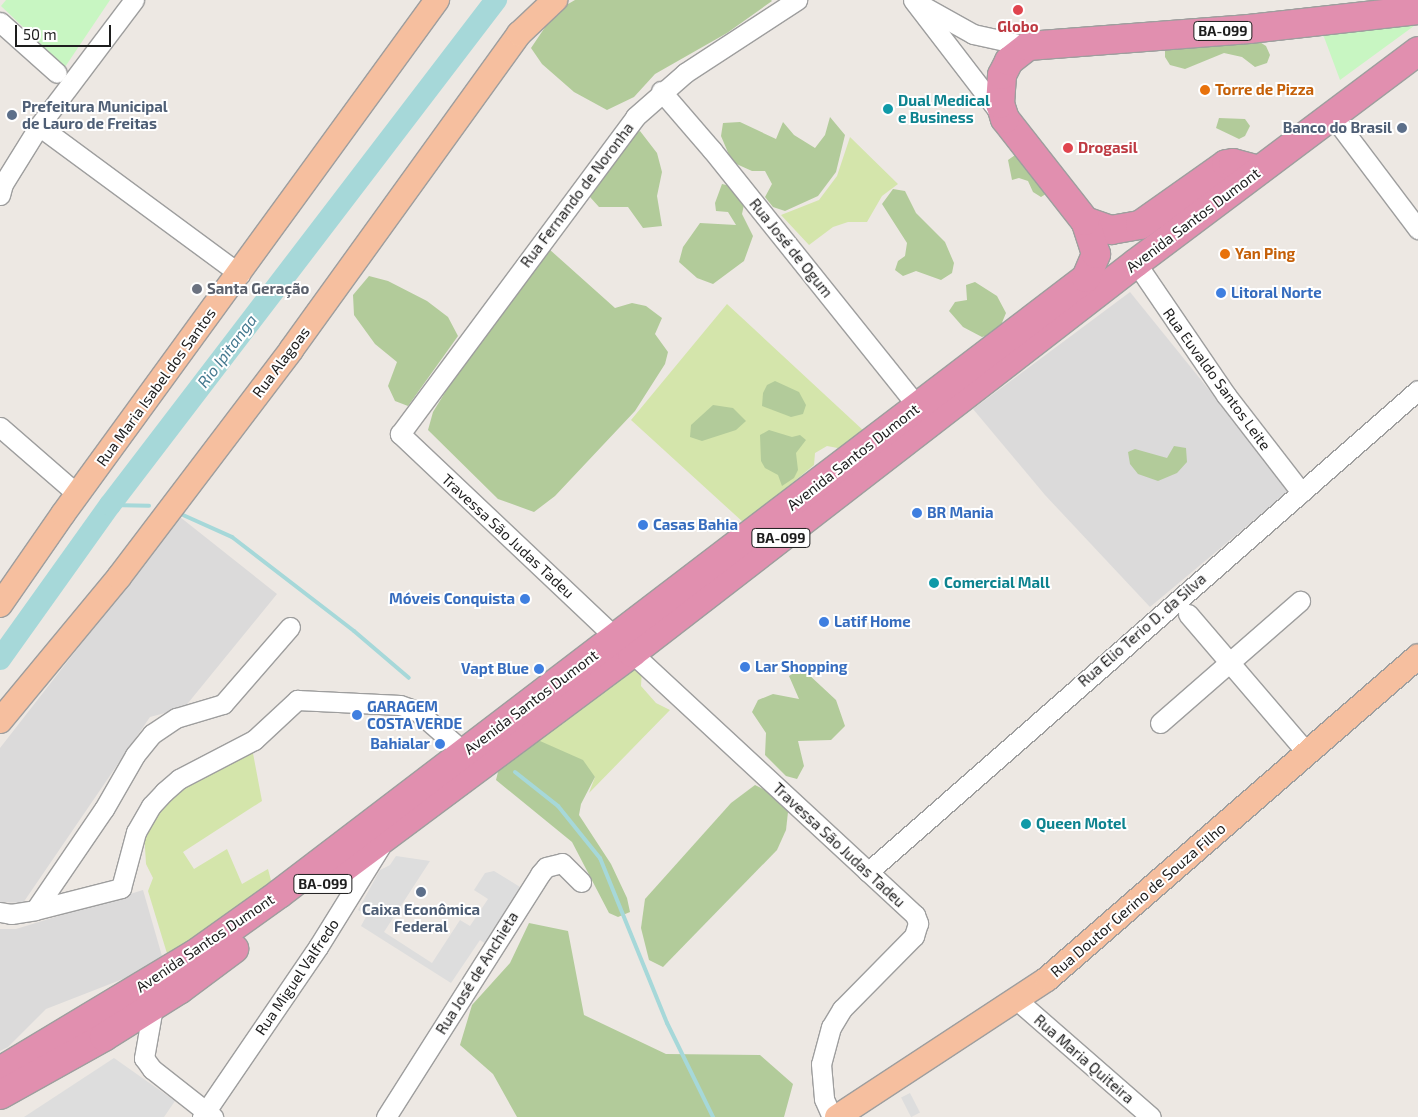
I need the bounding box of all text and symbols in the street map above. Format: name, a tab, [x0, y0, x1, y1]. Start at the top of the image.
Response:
marker: Globo	[1012, 4, 1024, 16]
scale bar	[18, 15, 114, 47]
place label: Globo	[997, 18, 1039, 36]
road number: BA-099	[1193, 20, 1253, 42]
text: 50 m	[23, 25, 57, 43]
place label: Torre de Pizza	[1215, 81, 1314, 99]
marker: Torre de Pizza	[1199, 84, 1211, 96]
place label: Dual Medical e Business	[898, 91, 990, 126]
place label: Prefeitura Municipal de Lauro de Freitas	[22, 97, 168, 132]
marker: Dual Medical e Business	[882, 103, 894, 115]
marker: Prefeitura Municipal de Lauro de Freitas	[6, 109, 18, 121]
street label: Rua Fernando de Noronha	[517, 119, 637, 271]
place label: Banco do Brasil	[1283, 119, 1392, 137]
marker: Banco do Brasil	[1396, 122, 1408, 134]
place label: Drogasil	[1078, 139, 1138, 157]
marker: Drogasil	[1062, 142, 1074, 154]
street label: Avenida Santos Dumont	[1123, 164, 1263, 276]
street label: Rua José de Ogum	[746, 195, 836, 301]
place label: Yan Ping	[1235, 245, 1295, 263]
marker: Yan Ping	[1219, 248, 1231, 260]
place label: Santa Geração	[207, 280, 309, 298]
marker: Santa Geração	[191, 283, 203, 295]
place label: Litoral Norte	[1231, 284, 1322, 302]
marker: Litoral Norte	[1215, 287, 1227, 299]
street label: Rua Maria Isabel dos Santos	[92, 304, 220, 470]
street label: Rua Euvaldo Santos Leite	[1159, 304, 1275, 454]
water label: Rio Ipitanga	[193, 311, 261, 391]
street label: Rua Alagoas	[249, 323, 313, 401]
street label: Avenida Santos Dumont	[783, 400, 923, 514]
street label: Travessa São Judas Tadeu	[438, 470, 578, 602]
place label: BR Mania	[927, 504, 994, 522]
marker: BR Mania	[911, 507, 923, 519]
place label: Casas Bahia	[653, 516, 738, 534]
marker: Casas Bahia	[637, 519, 649, 531]
road number: BA-099	[751, 526, 811, 550]
street label: Rua Elio Terio D. da Silva	[1074, 569, 1210, 691]
place label: Comercial Mall	[944, 574, 1050, 592]
marker: Comercial Mall	[928, 577, 940, 589]
place label: Móveis Conquista	[389, 590, 515, 608]
marker: Móveis Conquista	[519, 593, 531, 605]
place label: Latif Home	[834, 613, 911, 631]
marker: Latif Home	[818, 616, 830, 628]
street label: Avenida Santos Dumont	[461, 646, 601, 758]
place label: Lar Shopping	[755, 658, 848, 676]
place label: Vapt Blue	[461, 660, 529, 678]
marker: Lar Shopping	[739, 661, 751, 673]
marker: Vapt Blue	[533, 663, 545, 675]
place label: GARAGEM COSTA VERDE	[367, 697, 463, 732]
marker: GARAGEM COSTA VERDE	[351, 709, 363, 721]
place label: Bahialar	[370, 735, 430, 753]
marker: Bahialar	[434, 738, 446, 750]
street label: Travessa São Judas Tadeu	[769, 779, 909, 911]
place label: Queen Motel	[1036, 815, 1126, 833]
marker: Queen Motel	[1020, 818, 1032, 830]
street label: Rua Doutor Gerino de Souza Filho	[1047, 819, 1229, 981]
road number: BA-099	[293, 872, 353, 896]
marker: Caixa Econômica Federal	[415, 886, 427, 898]
street label: Avenida Santos Dumont	[133, 890, 277, 996]
place label: Caixa Econômica Federal	[362, 900, 480, 935]
street label: Rua José de Anchieta	[432, 908, 522, 1038]
street label: Rua Miguel Valfredo	[251, 915, 343, 1039]
street label: Rua Maria Quiteira	[1030, 1011, 1138, 1107]

